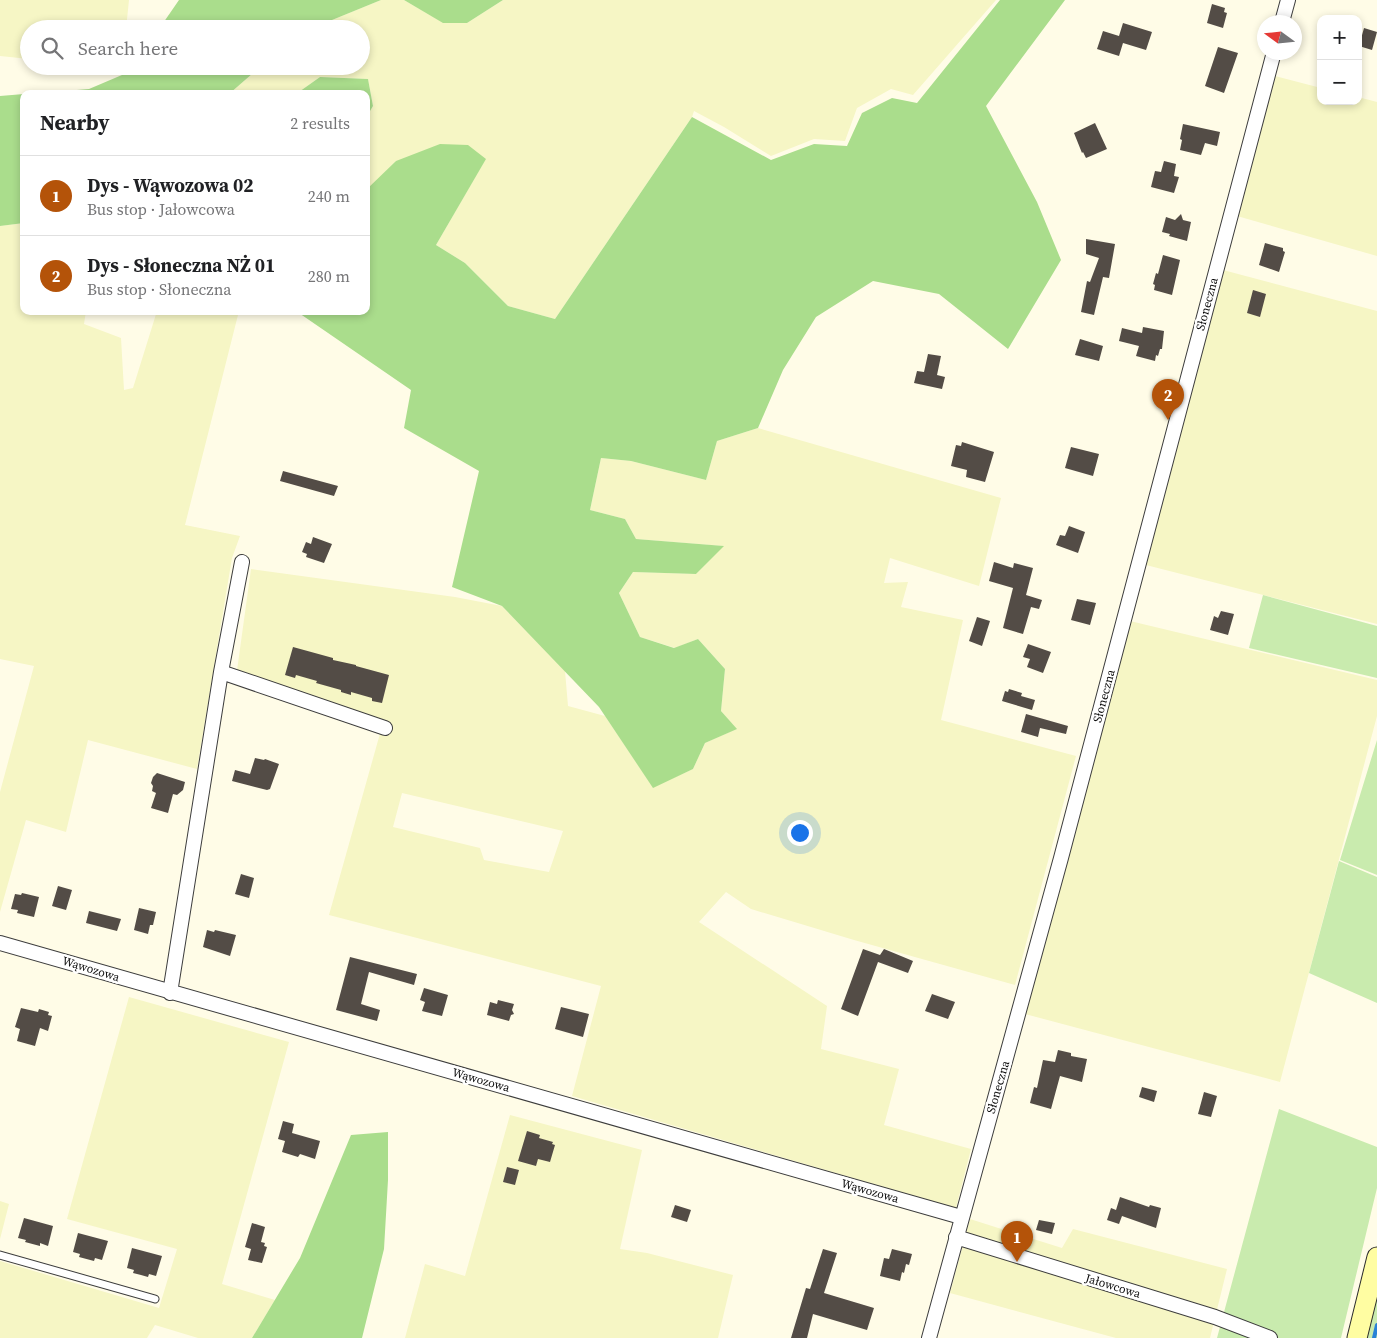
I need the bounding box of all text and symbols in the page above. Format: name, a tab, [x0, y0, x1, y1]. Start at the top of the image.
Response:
north arrow	[1257, 15, 1302, 60]
map controls	[1317, 15, 1362, 105]
button: +	[1317, 15, 1362, 60]
search box	[20, 20, 370, 75]
icon: search	[38, 34, 66, 62]
text: Search here	[78, 35, 178, 61]
button: −	[1317, 60, 1362, 105]
text: Nearby	[40, 108, 110, 137]
text: 2 results	[290, 112, 350, 134]
text: Dys - Wąwozowa 02	[87, 172, 254, 198]
text: 1	[52, 185, 60, 207]
text: 240 m	[308, 185, 350, 207]
text: Bus stop · Jałowcowa	[87, 198, 235, 220]
text: Dys - Słoneczna NŻ 01	[87, 252, 275, 278]
text: 2	[52, 265, 60, 287]
text: 280 m	[308, 265, 350, 287]
street label: Słoneczna	[1192, 275, 1222, 332]
text: Bus stop · Słoneczna	[87, 278, 231, 300]
pin: 2	[1152, 379, 1184, 420]
street label: Słoneczna	[1089, 667, 1119, 724]
your location	[787, 820, 813, 846]
street label: Wąwozowa	[60, 953, 123, 986]
street label: Słoneczna	[983, 1058, 1013, 1115]
street label: Wąwozowa	[450, 1064, 513, 1096]
street label: Wąwozowa	[839, 1175, 902, 1207]
pin: 1	[1001, 1221, 1033, 1262]
street label: Jałowcowa	[1082, 1270, 1143, 1302]

